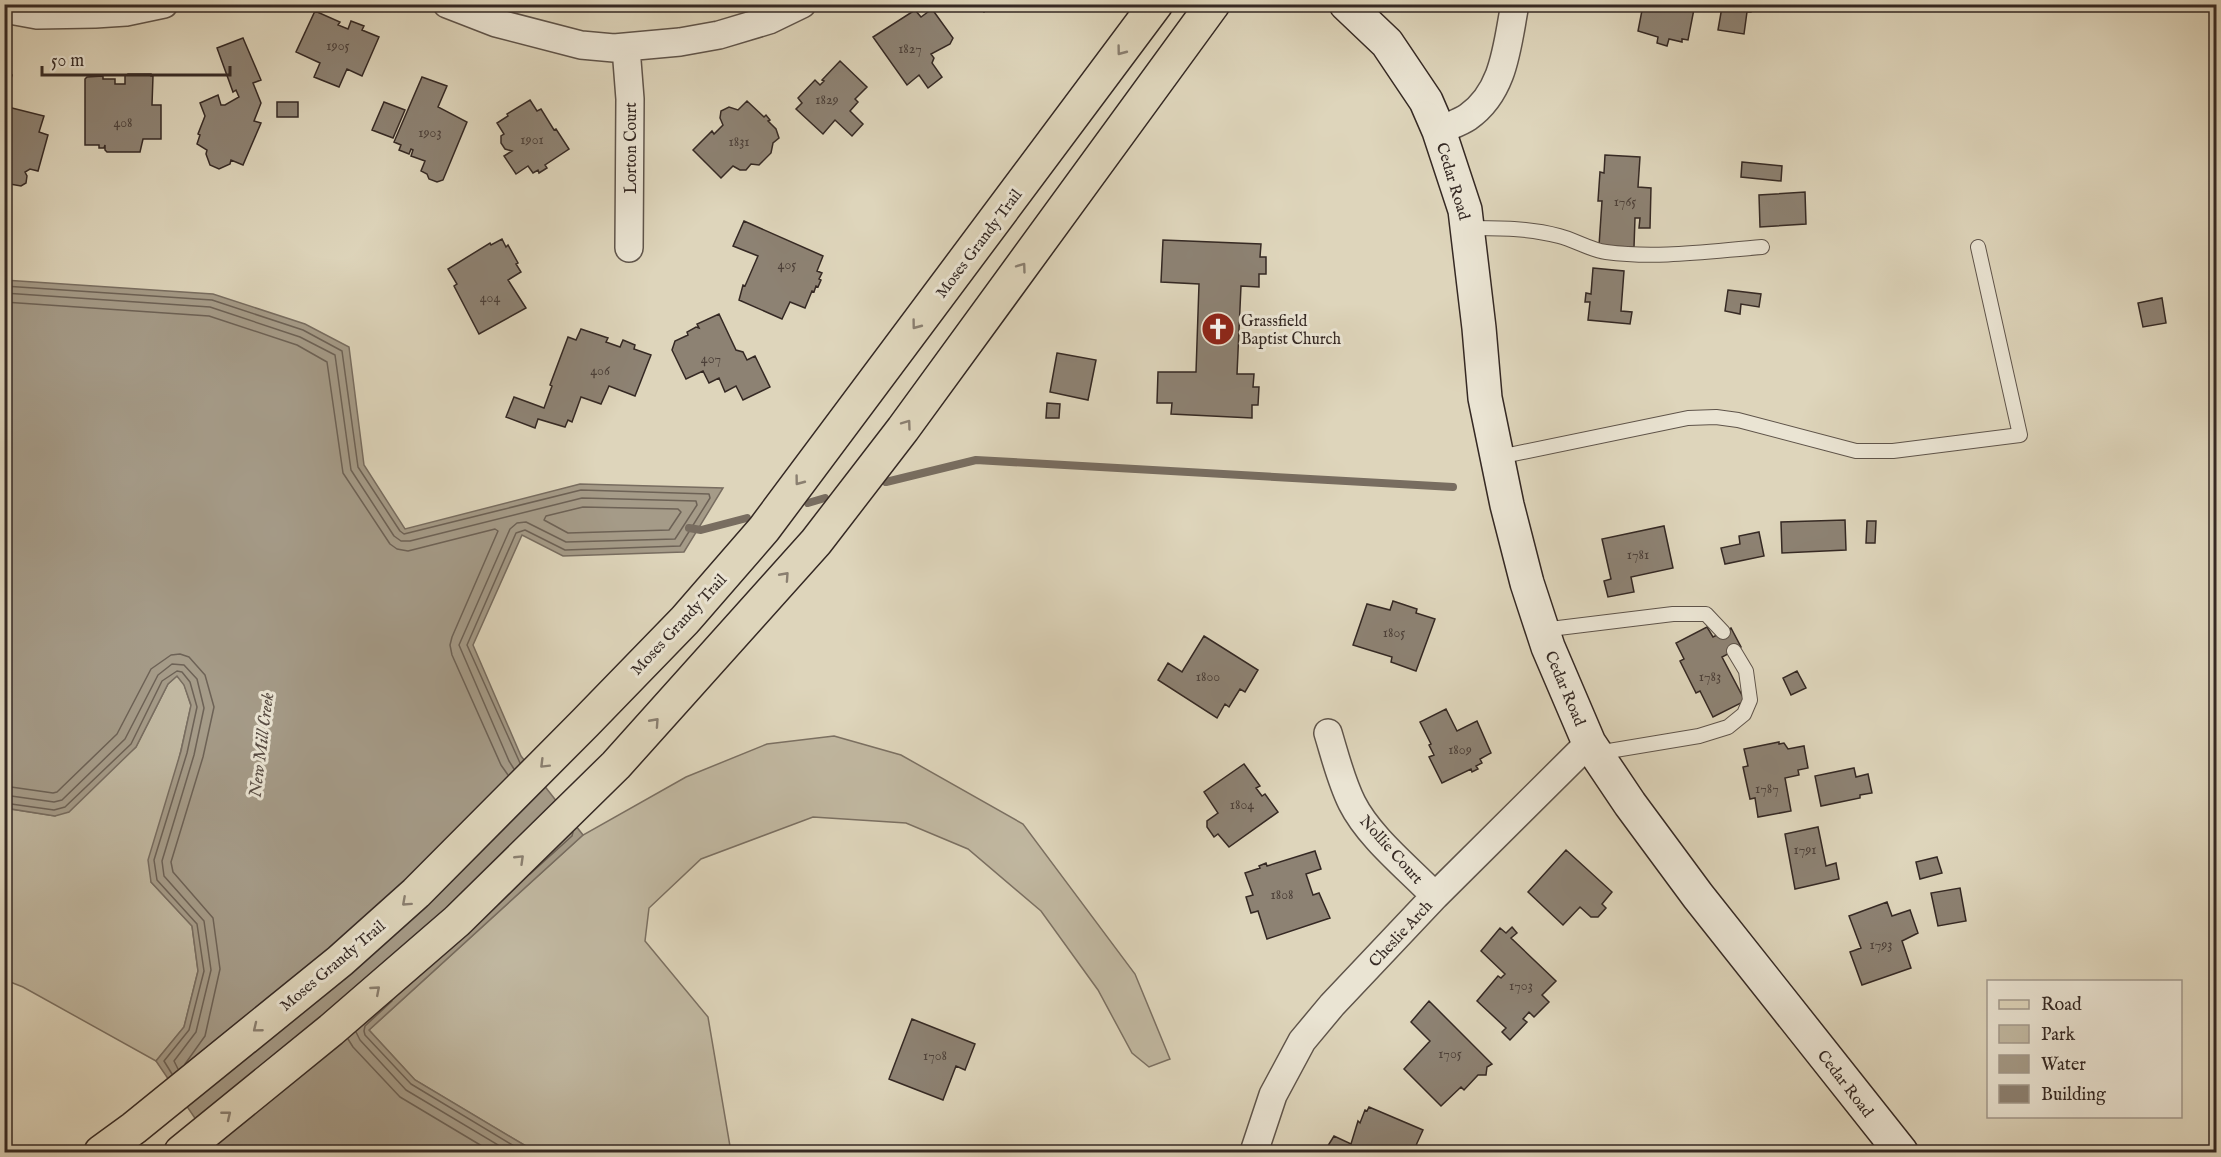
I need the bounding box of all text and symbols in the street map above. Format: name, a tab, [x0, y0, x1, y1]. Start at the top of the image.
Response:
house number: 1905	[326, 37, 350, 55]
scale bar	[42, 39, 230, 77]
house number: 1827	[898, 40, 922, 58]
one-way arrow	[1117, 45, 1128, 56]
text: 50 m	[51, 50, 84, 73]
house number: 1829	[815, 91, 839, 109]
street label: Lorton Court	[622, 102, 642, 194]
house number: 408	[113, 114, 133, 132]
house number: 1903	[418, 124, 442, 142]
house number: 1901	[520, 131, 544, 149]
house number: 1831	[728, 133, 750, 151]
street label: Cedar Road	[1431, 141, 1473, 223]
street label: Moses Grandy Trail	[932, 185, 1027, 303]
house number: 1765	[1614, 193, 1636, 211]
house number: 405	[778, 256, 796, 274]
one-way arrow	[1015, 262, 1026, 273]
house number: 404	[480, 289, 500, 307]
church icon: Grassfield Baptist Church	[1200, 311, 1236, 347]
place label: Grassfield Baptist Church	[1241, 312, 1341, 350]
one-way arrow	[912, 319, 923, 330]
house number: 407	[701, 350, 721, 368]
house number: 406	[590, 362, 611, 380]
one-way arrow	[899, 420, 910, 431]
one-way arrow	[796, 475, 807, 486]
house number: 1781	[1627, 546, 1649, 564]
street label: Moses Grandy Trail	[627, 570, 732, 680]
one-way arrow	[778, 573, 789, 583]
house number: 1805	[1383, 624, 1405, 642]
street label: Cedar Road	[1539, 648, 1589, 730]
house number: 1800	[1196, 668, 1220, 686]
house number: 1783	[1699, 668, 1721, 686]
water label: New Mill Creek	[245, 691, 280, 799]
one-way arrow	[648, 718, 659, 728]
house number: 1809	[1448, 741, 1472, 759]
one-way arrow	[540, 757, 551, 768]
house number: 1787	[1755, 780, 1779, 798]
house number: 1804	[1230, 796, 1254, 814]
street label: Nollie Court	[1354, 812, 1427, 889]
house number: 1791	[1793, 841, 1817, 859]
one-way arrow	[514, 855, 524, 866]
house number: 1808	[1270, 886, 1294, 904]
one-way arrow	[402, 895, 412, 906]
street label: Cheslie Arch	[1365, 896, 1438, 972]
street label: Moses Grandy Trail	[277, 916, 390, 1016]
house number: 1793	[1869, 936, 1893, 954]
house number: 1703	[1509, 977, 1533, 995]
legend	[1987, 980, 2182, 1118]
one-way arrow	[369, 987, 380, 998]
text: Road	[2041, 994, 2082, 1017]
one-way arrow	[253, 1021, 264, 1032]
text: Park	[2041, 1024, 2076, 1047]
house number: 1705	[1438, 1045, 1462, 1063]
house number: 1708	[923, 1047, 947, 1065]
street label: Cedar Road	[1812, 1047, 1877, 1122]
text: Water	[2041, 1054, 2086, 1077]
text: Building	[2041, 1084, 2106, 1107]
one-way arrow	[220, 1112, 231, 1123]

